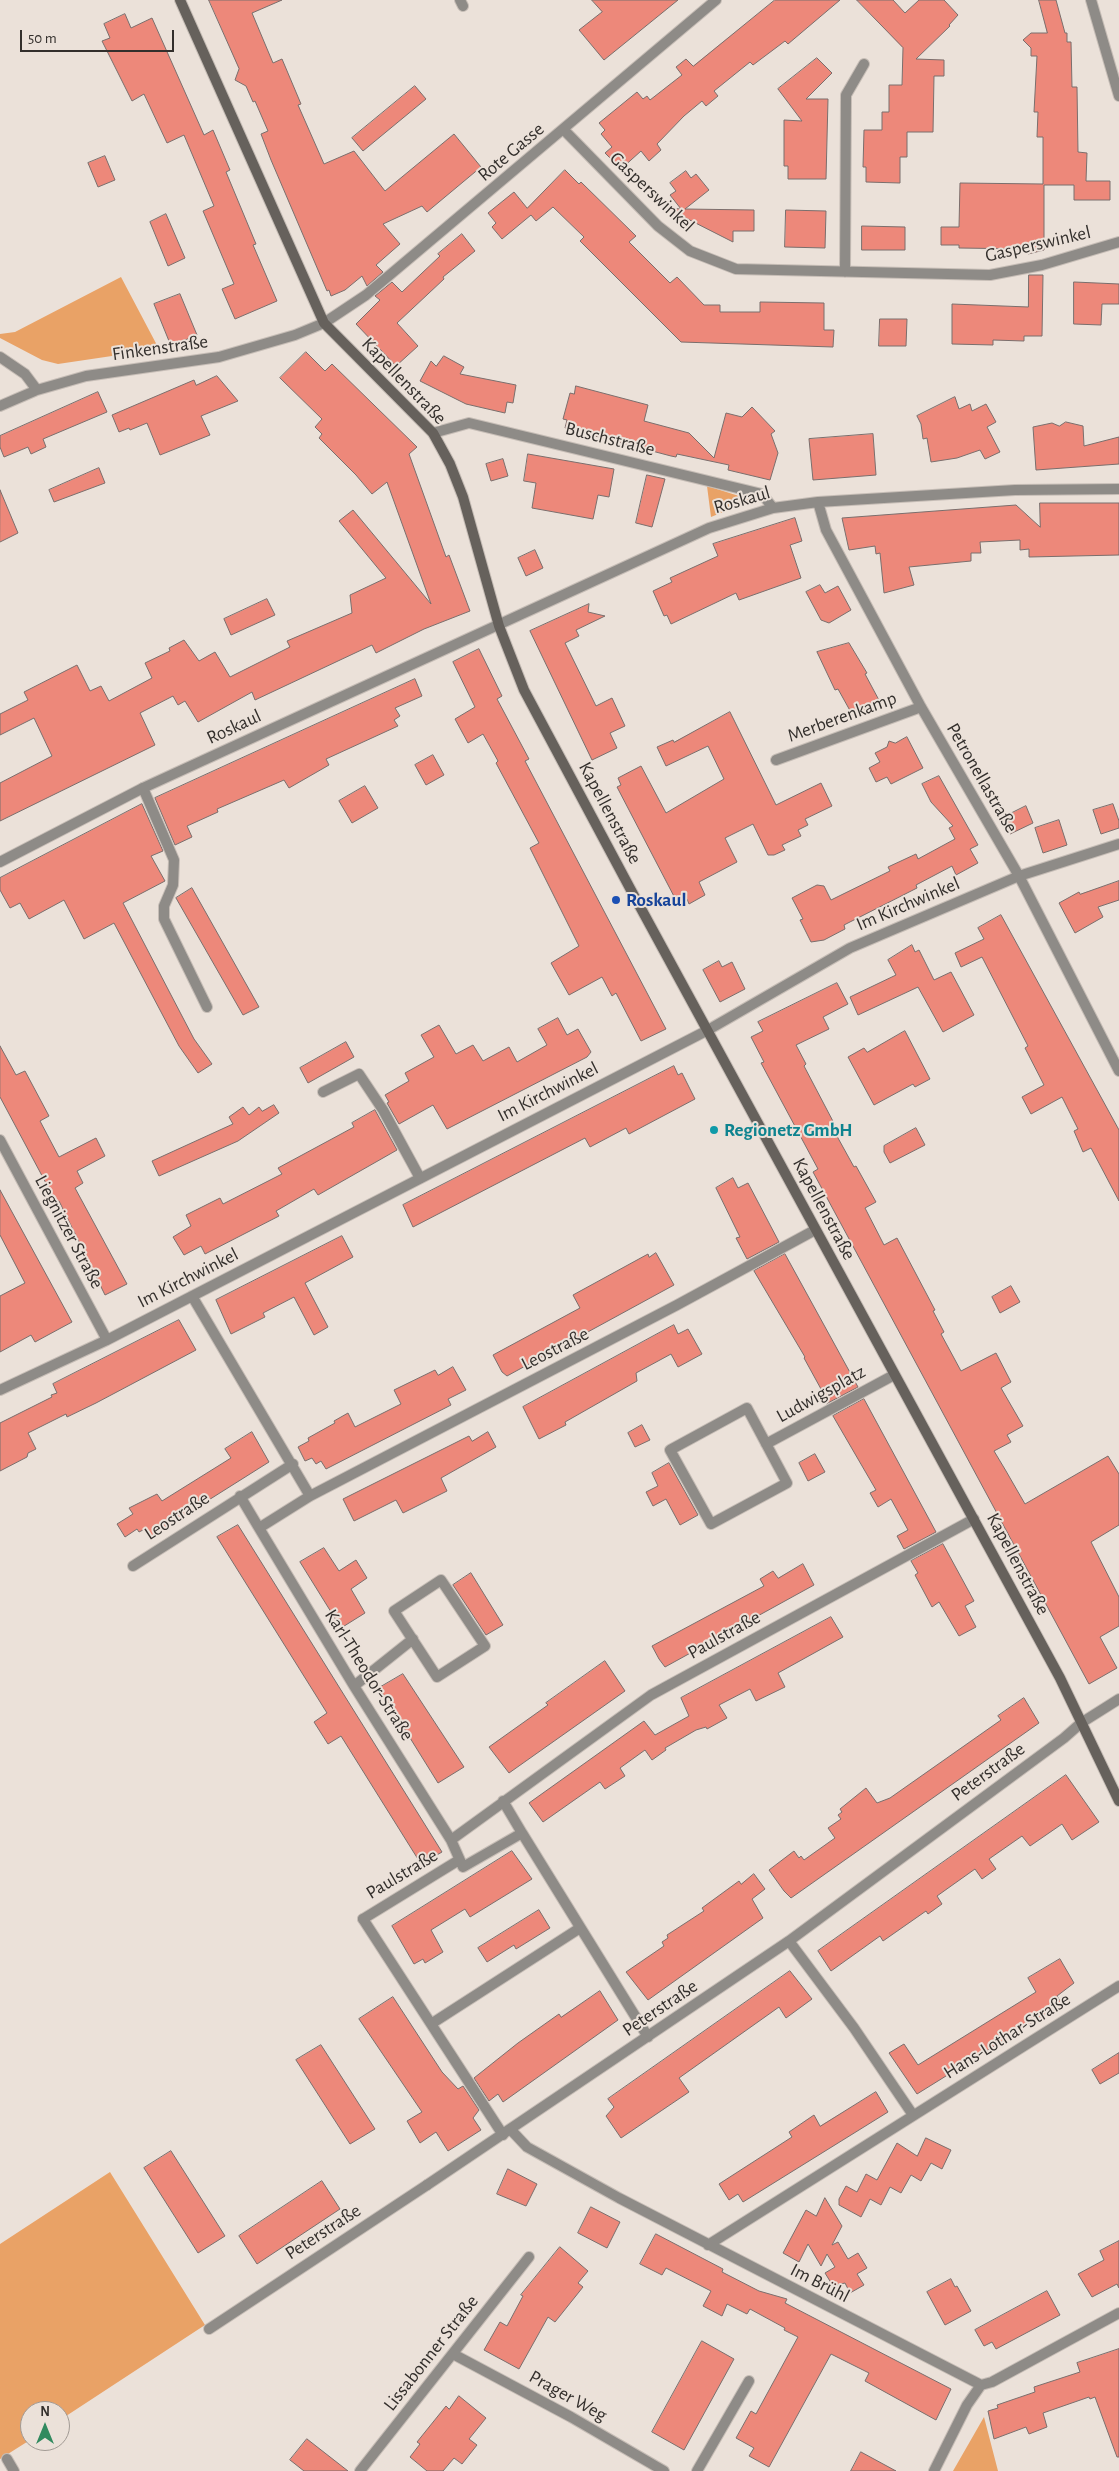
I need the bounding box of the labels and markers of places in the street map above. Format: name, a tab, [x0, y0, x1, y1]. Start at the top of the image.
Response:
place label: Roskaul	[626, 889, 686, 911]
marker: Roskaul	[610, 894, 622, 906]
place label: Regionetz GmbH	[724, 1119, 852, 1141]
marker: Regionetz GmbH	[708, 1124, 720, 1136]

